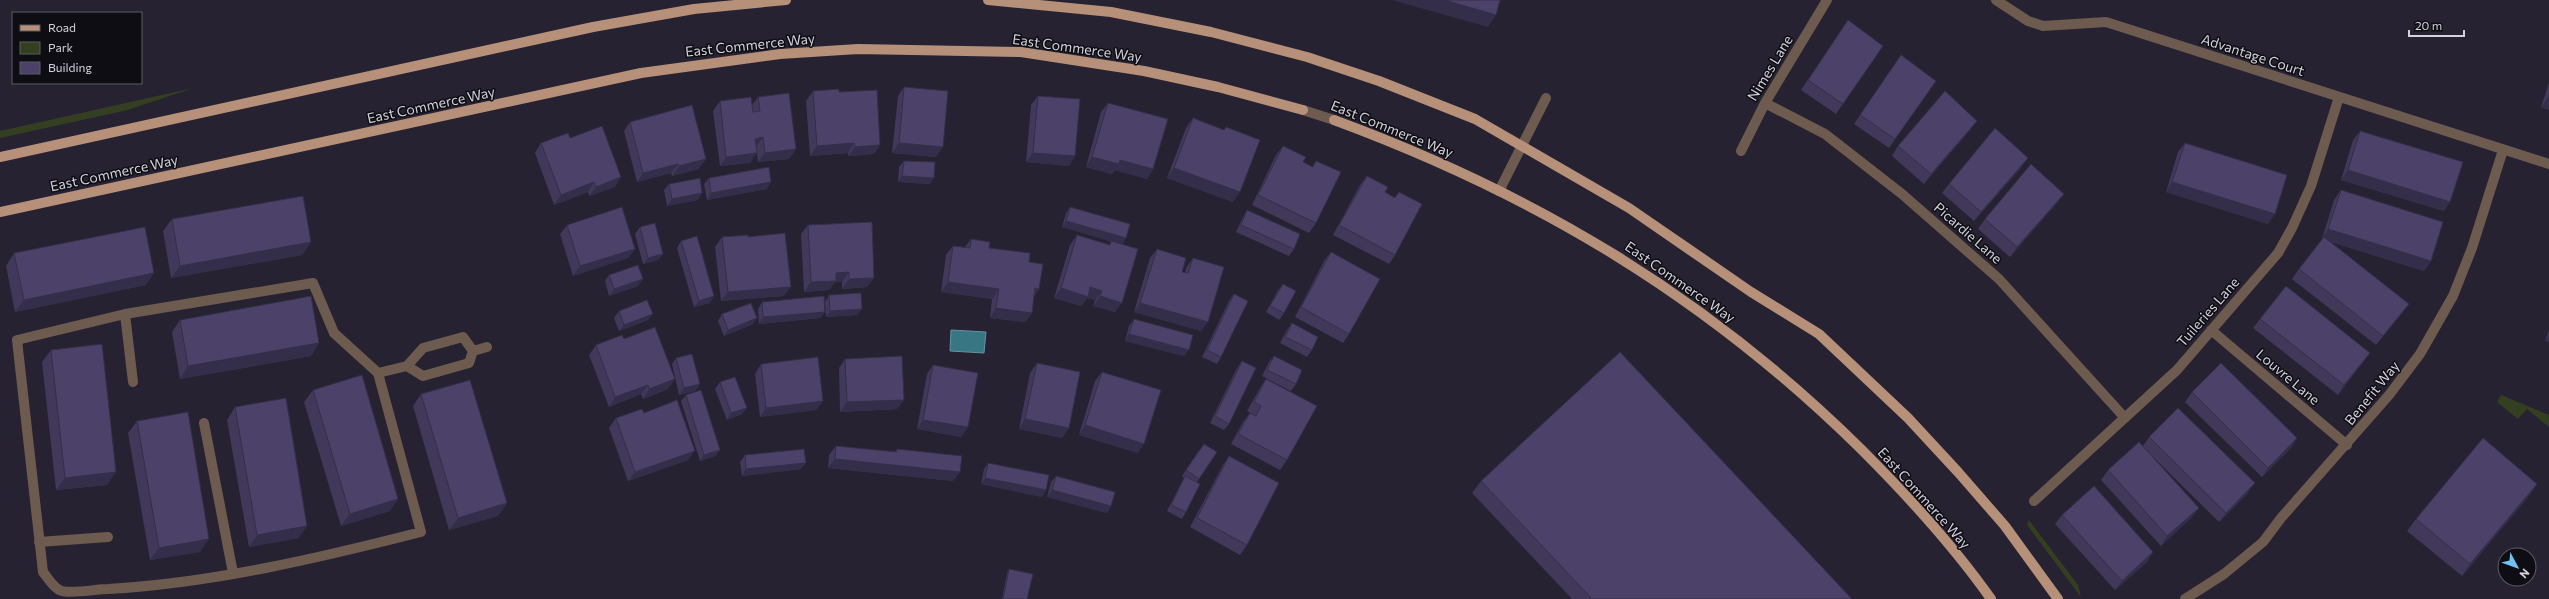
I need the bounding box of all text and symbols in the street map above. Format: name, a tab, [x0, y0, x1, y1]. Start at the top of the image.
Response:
legend	[12, 12, 142, 84]
scale bar	[2409, 12, 2464, 38]
text: 20 m	[2415, 18, 2442, 32]
text: Road	[48, 20, 76, 34]
street label: East Commerce Way	[684, 29, 816, 60]
street label: East Commerce Way	[1011, 30, 1143, 65]
street label: Advantage Court	[2199, 30, 2307, 79]
street label: Nimes Lane	[1743, 32, 1796, 104]
text: Park	[48, 40, 74, 54]
text: Building	[48, 60, 92, 74]
street label: East Commerce Way	[365, 83, 496, 126]
street label: East Commerce Way	[1329, 96, 1456, 161]
street label: East Commerce Way	[48, 151, 179, 194]
street label: Picardie Lane	[1931, 198, 2006, 267]
street label: East Commerce Way	[1622, 237, 1739, 326]
street label: Tuileries Lane	[2173, 273, 2242, 350]
street label: Louvre Lane	[2253, 345, 2323, 408]
street label: Benefit Way	[2341, 357, 2403, 428]
street label: East Commerce Way	[1874, 444, 1974, 552]
north arrow	[2497, 547, 2537, 587]
text: N	[2517, 567, 2533, 581]

